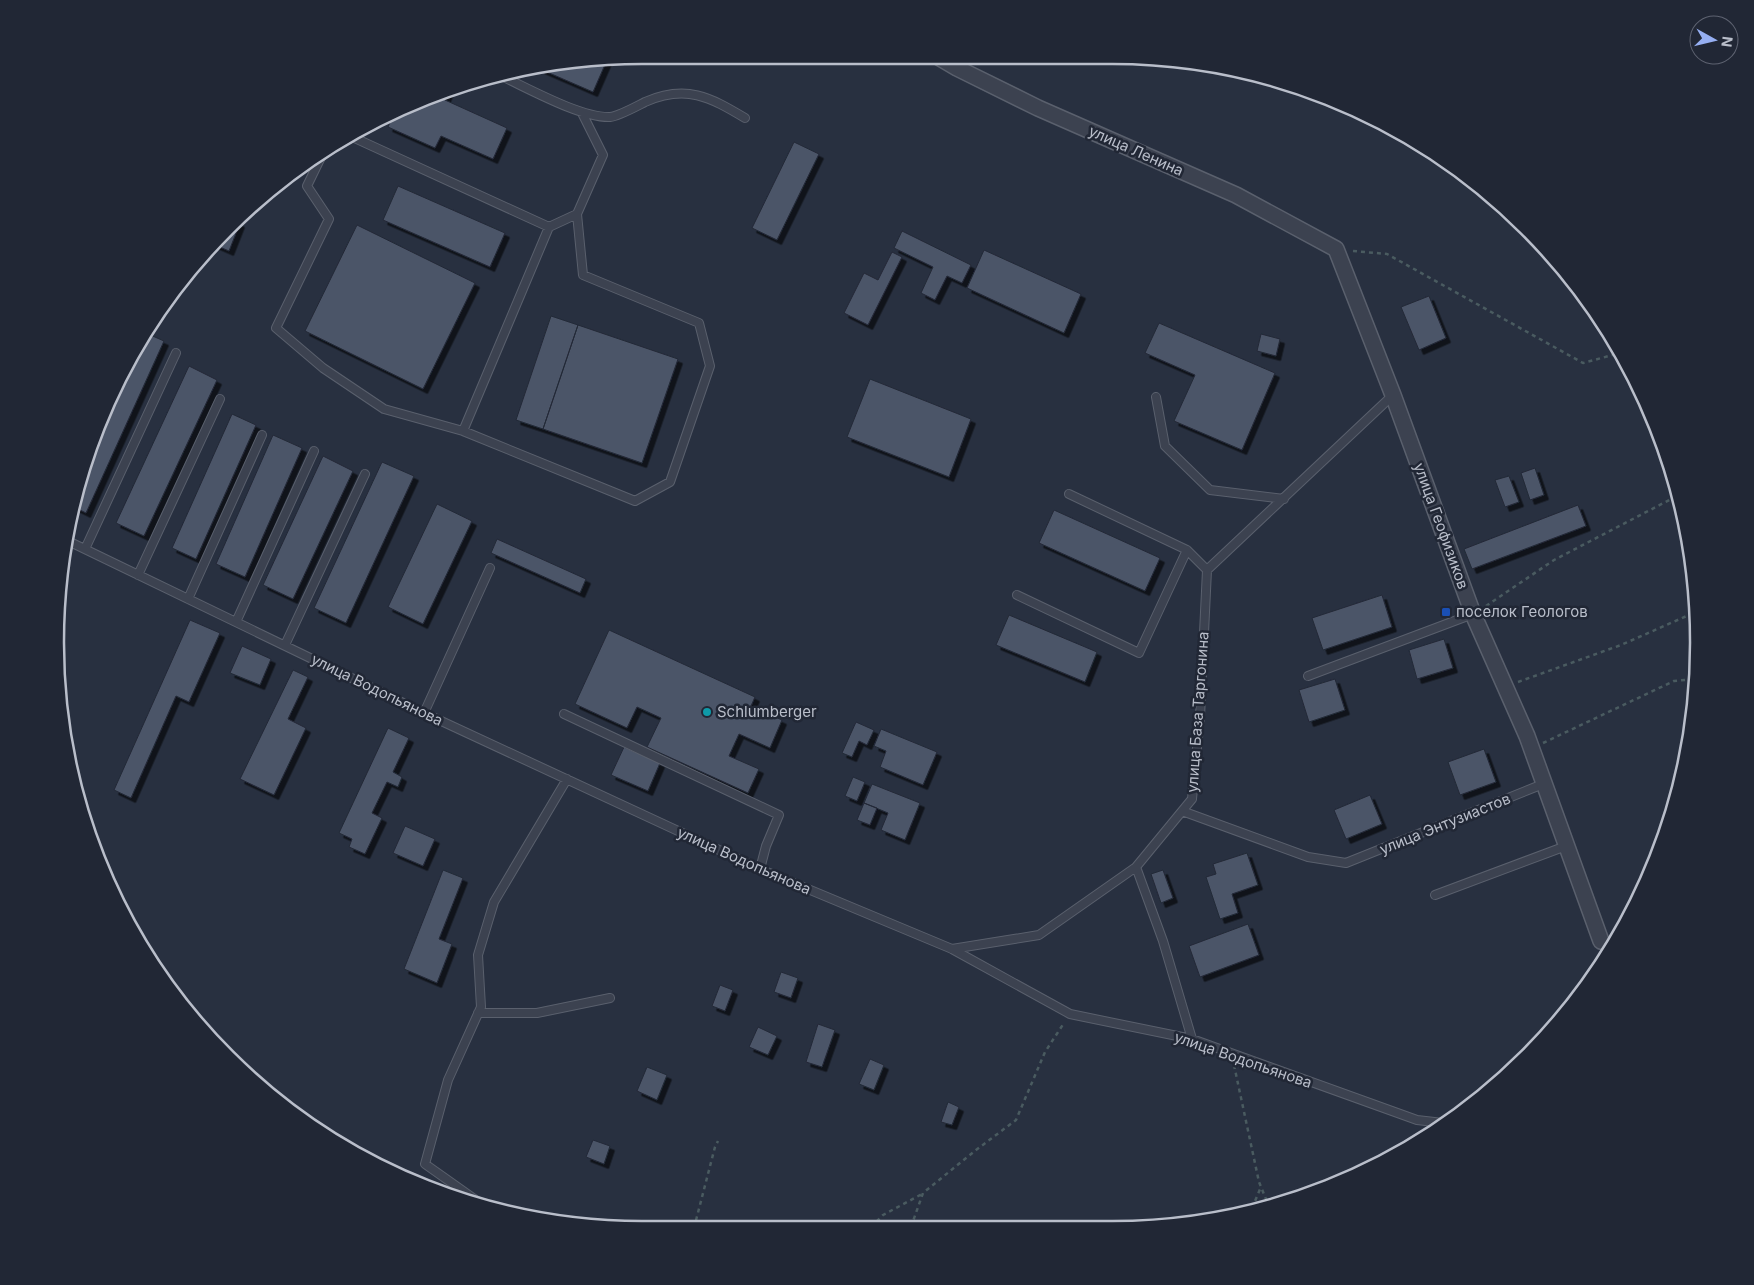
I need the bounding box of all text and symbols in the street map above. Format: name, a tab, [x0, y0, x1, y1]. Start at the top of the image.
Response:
north arrow	[1689, 15, 1739, 65]
text: N	[1718, 35, 1737, 48]
street label: улица Ленина	[1086, 121, 1187, 180]
street label: улица Геофизиков	[1410, 460, 1473, 592]
place label: поселок Геологов	[1456, 602, 1588, 621]
marker: поселок Геологов	[1440, 606, 1452, 618]
street label: улица База Таргонина	[1182, 631, 1213, 793]
street label: улица Водопьянова	[308, 649, 446, 730]
place label: Schlumberger	[717, 702, 817, 721]
marker: Schlumberger	[701, 706, 713, 718]
street label: улица Энтузиастов	[1377, 789, 1513, 858]
street label: улица Водопьянова	[674, 823, 814, 899]
street label: улица Водопьянова	[1172, 1027, 1314, 1092]

